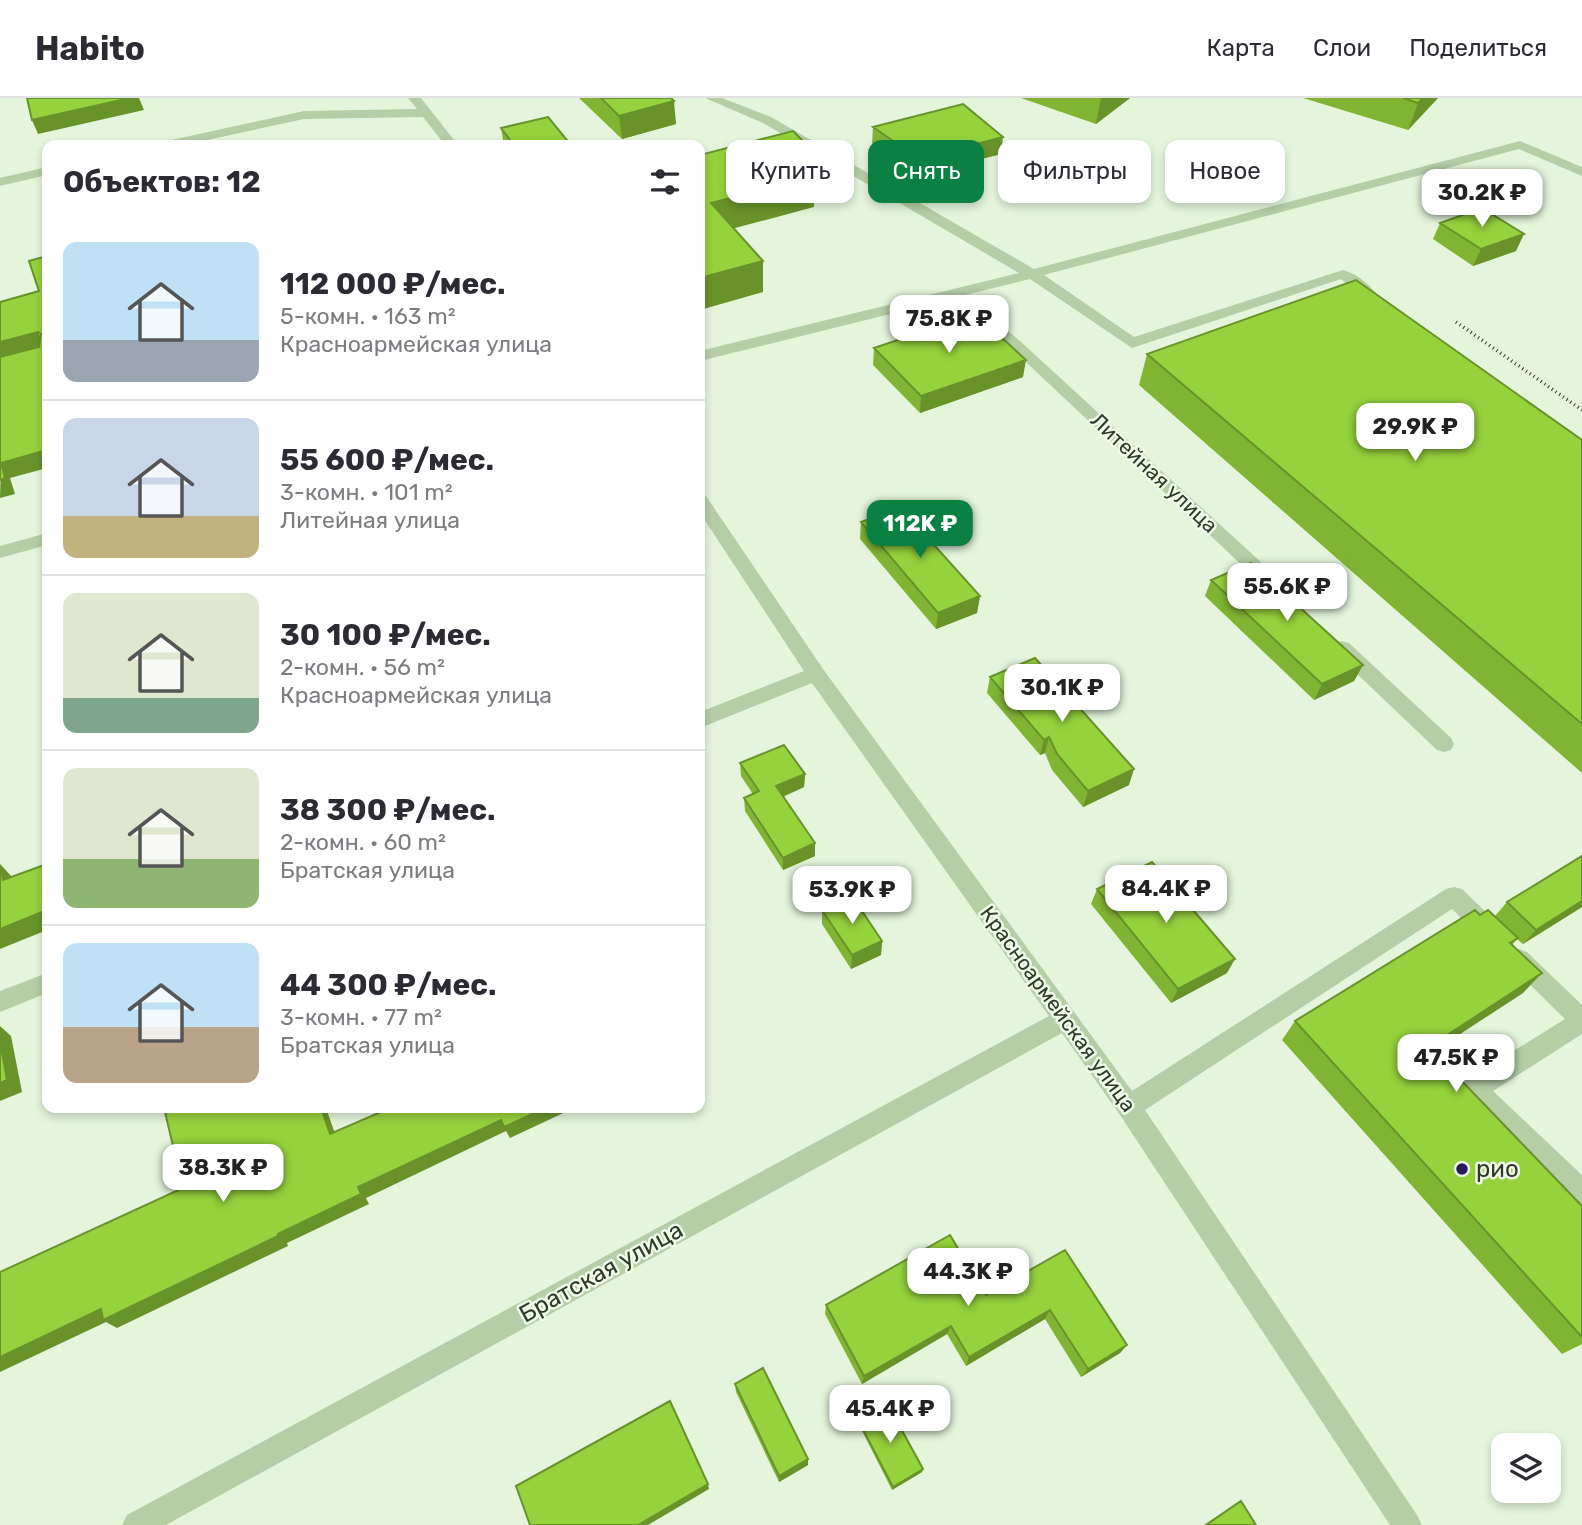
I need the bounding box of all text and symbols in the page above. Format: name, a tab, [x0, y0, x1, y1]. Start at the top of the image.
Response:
text: Habito	[35, 29, 145, 68]
text: Карта	[1206, 34, 1275, 62]
text: Слои	[1313, 34, 1371, 62]
text: Поделиться	[1409, 34, 1547, 62]
chip: Купить	[726, 140, 854, 203]
chip: Снять	[868, 140, 984, 203]
chip: Фильтры	[998, 140, 1151, 203]
chip: Новое	[1165, 140, 1285, 203]
icon: filters	[646, 163, 684, 201]
text: Объектов: 12	[63, 164, 261, 200]
pin: 30.2K ₽	[1417, 170, 1547, 229]
text: 30.2K ₽	[1438, 178, 1526, 206]
text: 112 000 ₽/мес.	[280, 266, 505, 302]
icon: home	[119, 270, 203, 354]
pin: 75.8K ₽	[884, 296, 1014, 355]
text: 5-комн. · 163 m²	[280, 302, 456, 330]
text: 75.8K ₽	[906, 304, 992, 332]
text: Красноармейская улица	[280, 330, 552, 358]
pin: 29.9K ₽	[1350, 404, 1480, 463]
street label: Литейная улица	[1086, 407, 1223, 538]
text: 29.9K ₽	[1372, 412, 1458, 440]
text: 55 600 ₽/мес.	[280, 442, 494, 478]
icon: home	[119, 446, 203, 530]
text: 3-комн. · 101 m²	[280, 478, 453, 506]
pin: 112K ₽	[863, 500, 977, 560]
text: Литейная улица	[280, 506, 460, 534]
text: 112K ₽	[883, 509, 957, 537]
pin: 55.6K ₽	[1222, 564, 1352, 623]
text: 55.6K ₽	[1243, 572, 1331, 600]
text: 30 100 ₽/мес.	[280, 617, 491, 653]
icon: home	[119, 621, 203, 705]
text: 2-комн. · 56 m²	[280, 653, 445, 681]
pin: 30.1K ₽	[997, 664, 1127, 724]
text: 30.1K ₽	[1020, 673, 1104, 701]
text: Красноармейская улица	[280, 681, 552, 709]
text: 38 300 ₽/мес.	[280, 792, 496, 828]
icon: home	[119, 796, 203, 880]
text: 2-комн. · 60 m²	[280, 828, 446, 856]
text: Братская улица	[280, 856, 455, 884]
pin: 53.9K ₽	[787, 866, 917, 926]
pin: 84.4K ₽	[1101, 866, 1231, 925]
text: 84.4K ₽	[1121, 874, 1211, 902]
text: 53.9K ₽	[809, 875, 896, 903]
street label: Красноармейская улица	[975, 901, 1142, 1117]
text: 44 300 ₽/мес.	[280, 967, 496, 1003]
icon: home	[119, 971, 203, 1055]
text: 3-комн. · 77 m²	[280, 1003, 442, 1031]
text: Братская улица	[280, 1031, 455, 1059]
pin: 47.5K ₽	[1391, 1034, 1521, 1094]
text: 47.5K ₽	[1413, 1043, 1499, 1071]
pin: 38.3K ₽	[158, 1144, 288, 1204]
text: 38.3K ₽	[179, 1153, 267, 1181]
place label: рио	[1476, 1155, 1519, 1183]
marker: рио	[1454, 1161, 1470, 1177]
street label: Братская улица	[514, 1216, 688, 1328]
pin: 44.3K ₽	[903, 1248, 1033, 1308]
text: 44.3K ₽	[923, 1257, 1013, 1285]
pin: 45.4K ₽	[825, 1386, 955, 1445]
text: 45.4K ₽	[845, 1394, 935, 1422]
map controls	[1491, 1433, 1561, 1503]
button: layers	[1491, 1433, 1561, 1503]

